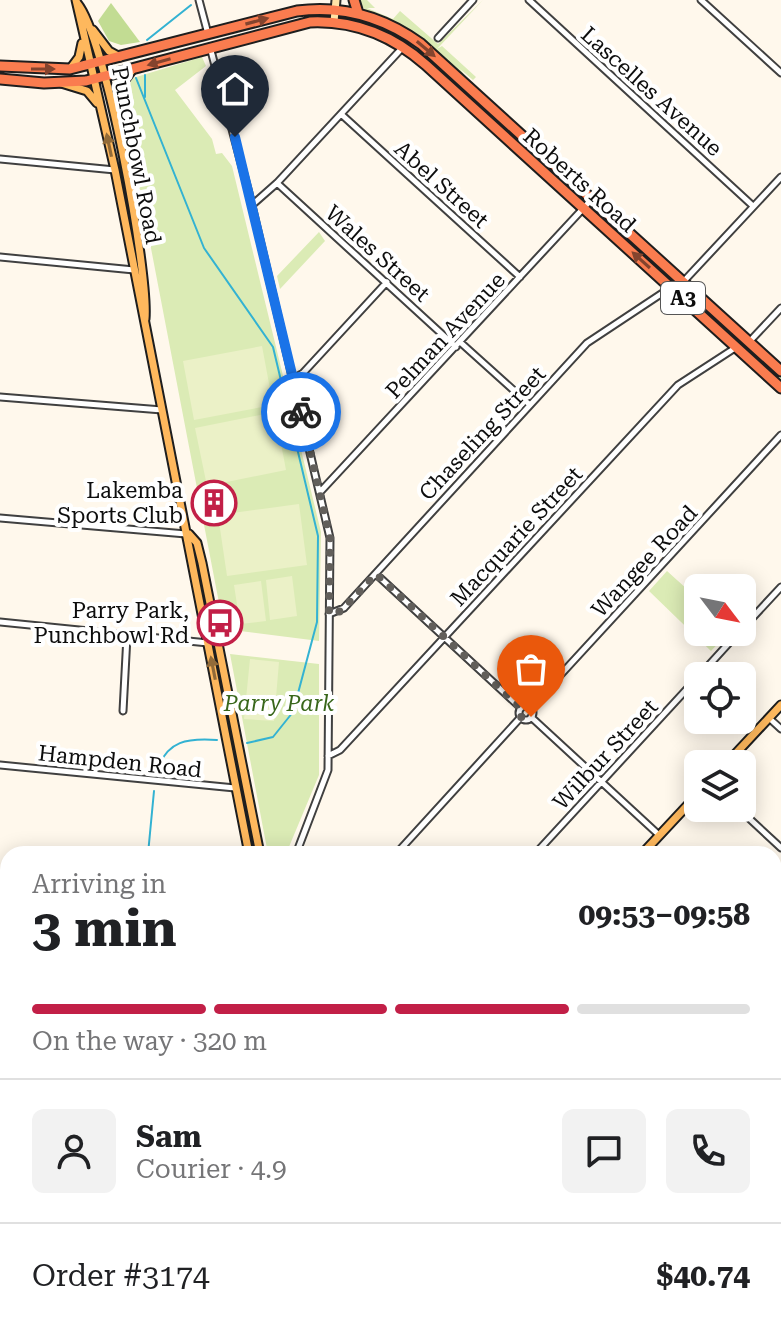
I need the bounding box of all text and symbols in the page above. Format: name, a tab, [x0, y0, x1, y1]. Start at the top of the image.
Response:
one-way arrow	[245, 14, 270, 26]
street label: Lascelles Avenue	[576, 22, 727, 161]
one-way arrow	[416, 40, 436, 57]
pin	[201, 55, 269, 137]
one-way arrow	[147, 56, 172, 68]
one-way arrow	[31, 63, 56, 75]
street label: Punchbowl Road	[107, 64, 166, 246]
icon: home	[213, 67, 257, 111]
street label: Roberts Road	[518, 123, 641, 237]
one-way arrow	[103, 132, 115, 157]
street label: Abel Street	[390, 136, 494, 233]
street label: Wales Street	[321, 200, 435, 307]
one-way arrow	[631, 251, 650, 269]
street label: Pelman Avenue	[381, 267, 510, 403]
road number: A3	[661, 282, 705, 314]
street label: Chaseling Street	[414, 361, 551, 505]
courier	[261, 372, 341, 452]
icon: bike	[279, 390, 323, 434]
street label: Macquarie Street	[445, 462, 587, 611]
place label: Lakemba Sports Club	[57, 478, 183, 528]
building icon: Lakemba Sports Club	[190, 479, 238, 527]
street label: Wangee Road	[586, 500, 702, 622]
north arrow	[684, 574, 756, 646]
map controls	[684, 574, 756, 822]
place label: Parry Park, Punchbowl Rd	[34, 598, 189, 648]
bus stop icon: Parry Park, Punchbowl Rd	[196, 599, 244, 647]
pin	[497, 635, 565, 717]
icon: bag	[509, 647, 553, 691]
one-way arrow	[206, 655, 219, 680]
button: locate	[684, 662, 756, 734]
park label: Parry Park	[223, 691, 334, 716]
street label: Wilbur Street	[548, 694, 663, 815]
street label: Hampden Road	[37, 740, 203, 783]
button: layers	[684, 750, 756, 822]
text: Arriving in	[32, 869, 166, 899]
text: 09:53–09:58	[578, 897, 750, 932]
text: 3 min	[32, 898, 177, 959]
text: On the way · 320 m	[32, 1026, 267, 1056]
button: person	[32, 1109, 116, 1193]
button: chat	[562, 1109, 646, 1193]
button: phone	[666, 1109, 750, 1193]
text: Sam	[136, 1119, 202, 1154]
text: Courier · 4.9	[136, 1154, 286, 1184]
text: Order #3174	[32, 1258, 210, 1293]
text: $40.74	[657, 1258, 750, 1293]

